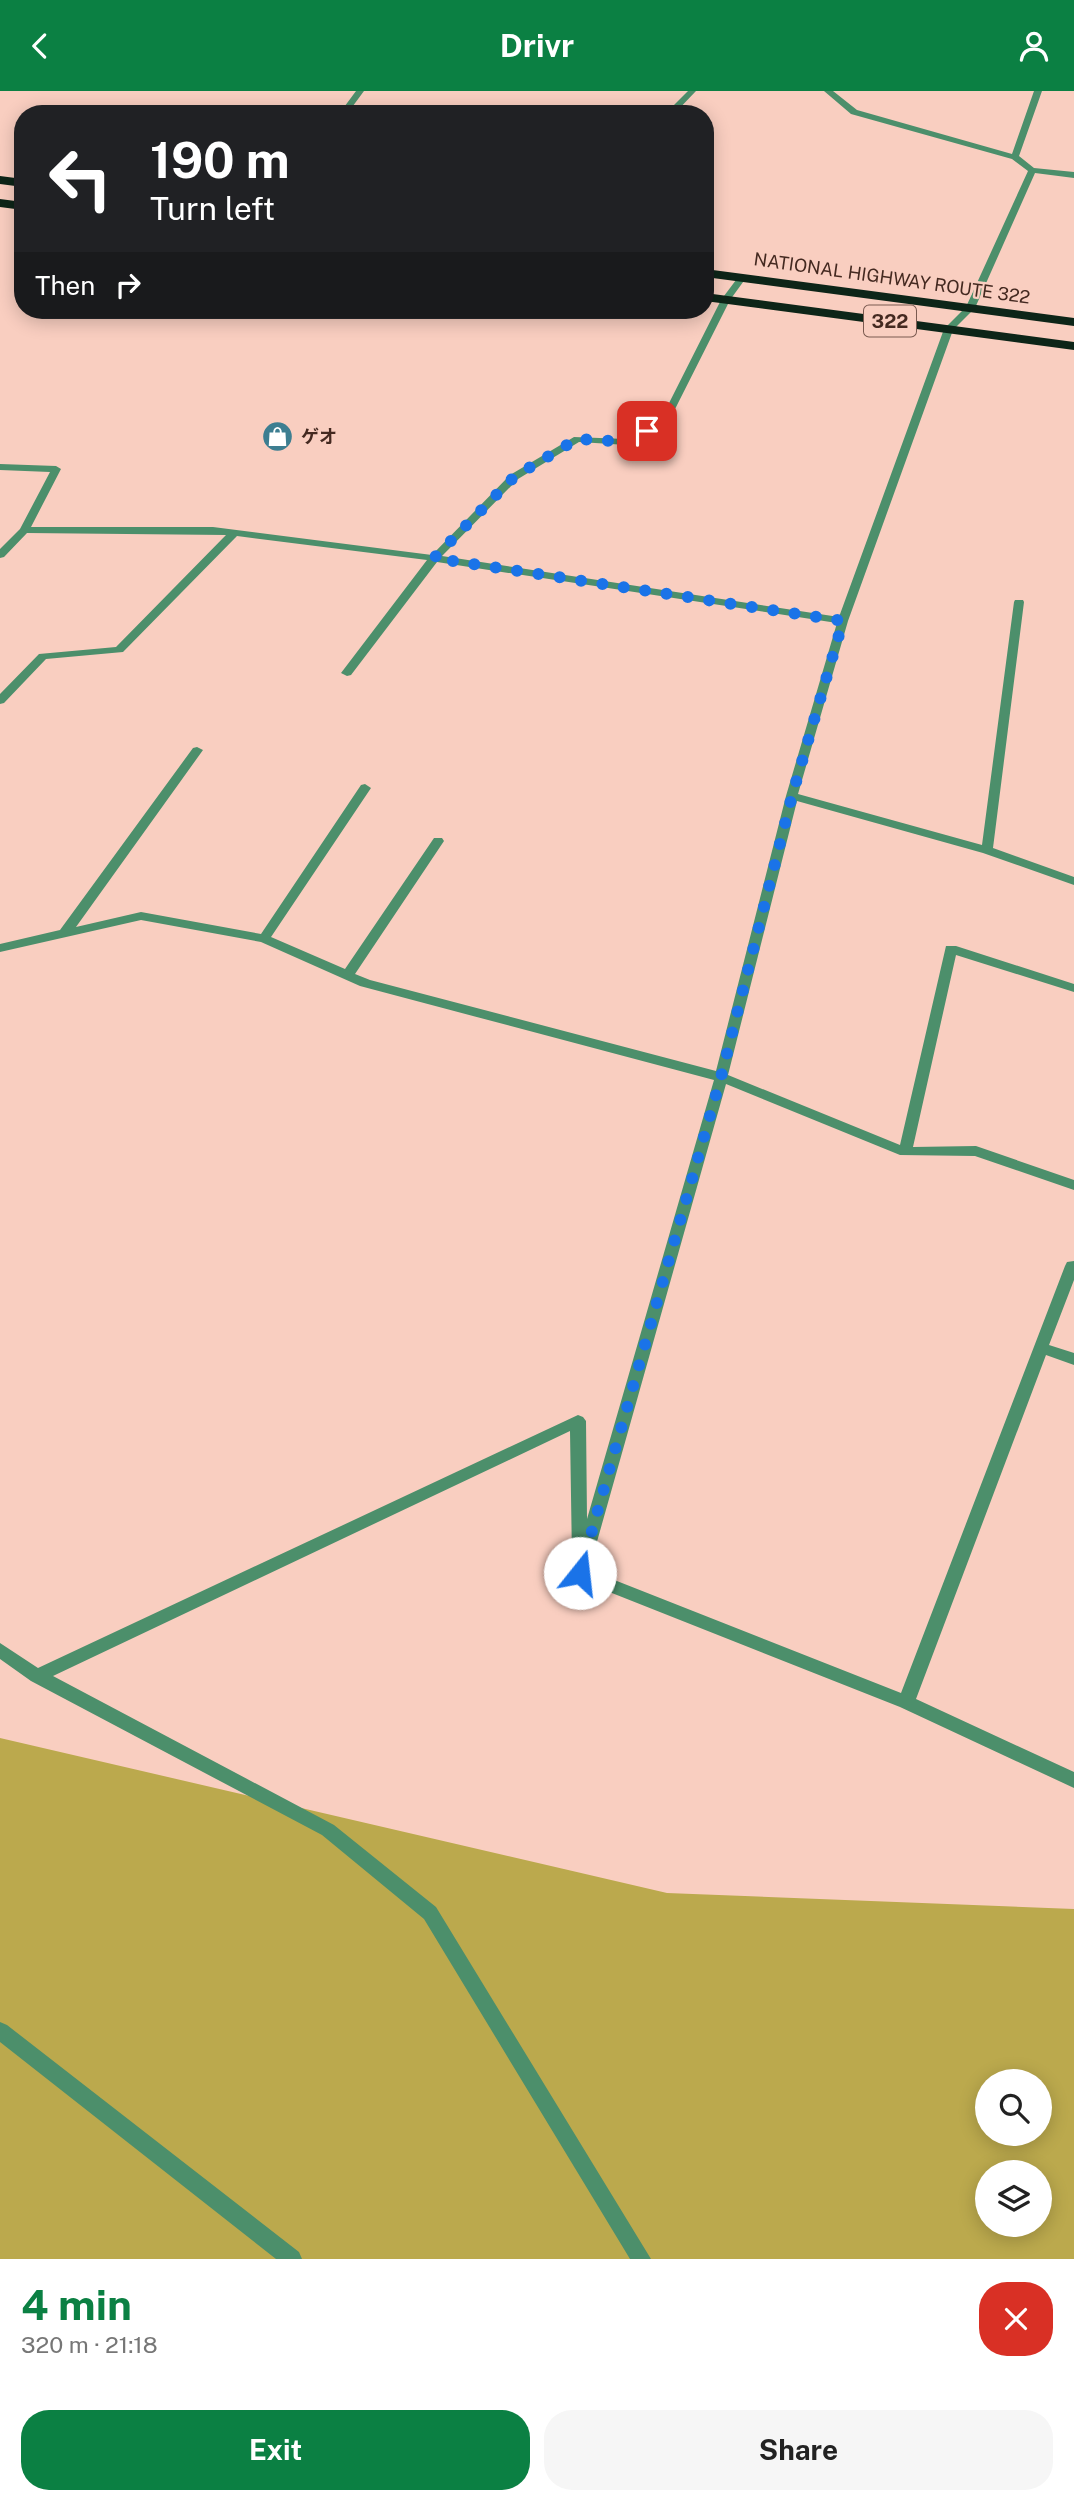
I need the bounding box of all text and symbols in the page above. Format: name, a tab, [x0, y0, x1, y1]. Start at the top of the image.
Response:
icon: back	[21, 27, 59, 65]
text: Drivr	[500, 27, 574, 64]
icon: person	[1015, 27, 1053, 65]
text: 190 m	[150, 131, 290, 189]
icon: left	[35, 133, 126, 224]
text: Turn left	[150, 190, 275, 227]
street label: NATIONAL HIGHWAY ROUTE 322	[752, 248, 1032, 308]
icon: right	[109, 266, 147, 304]
text: Then	[35, 270, 95, 301]
road number: 322	[864, 305, 916, 337]
pin	[617, 401, 677, 461]
icon: arrive	[628, 412, 666, 450]
shop icon: ゲオ	[261, 419, 295, 453]
place label: ゲオ	[301, 426, 337, 447]
position arrow	[543, 1536, 617, 1610]
map controls	[975, 2069, 1052, 2237]
button: search	[975, 2069, 1052, 2146]
button: layers	[975, 2160, 1052, 2237]
text: 4 min	[21, 2280, 132, 2329]
button: close	[979, 2282, 1053, 2356]
text: 320 m · 21:18	[21, 2331, 158, 2358]
button: Exit	[21, 2410, 530, 2490]
button: Share	[544, 2410, 1053, 2490]

